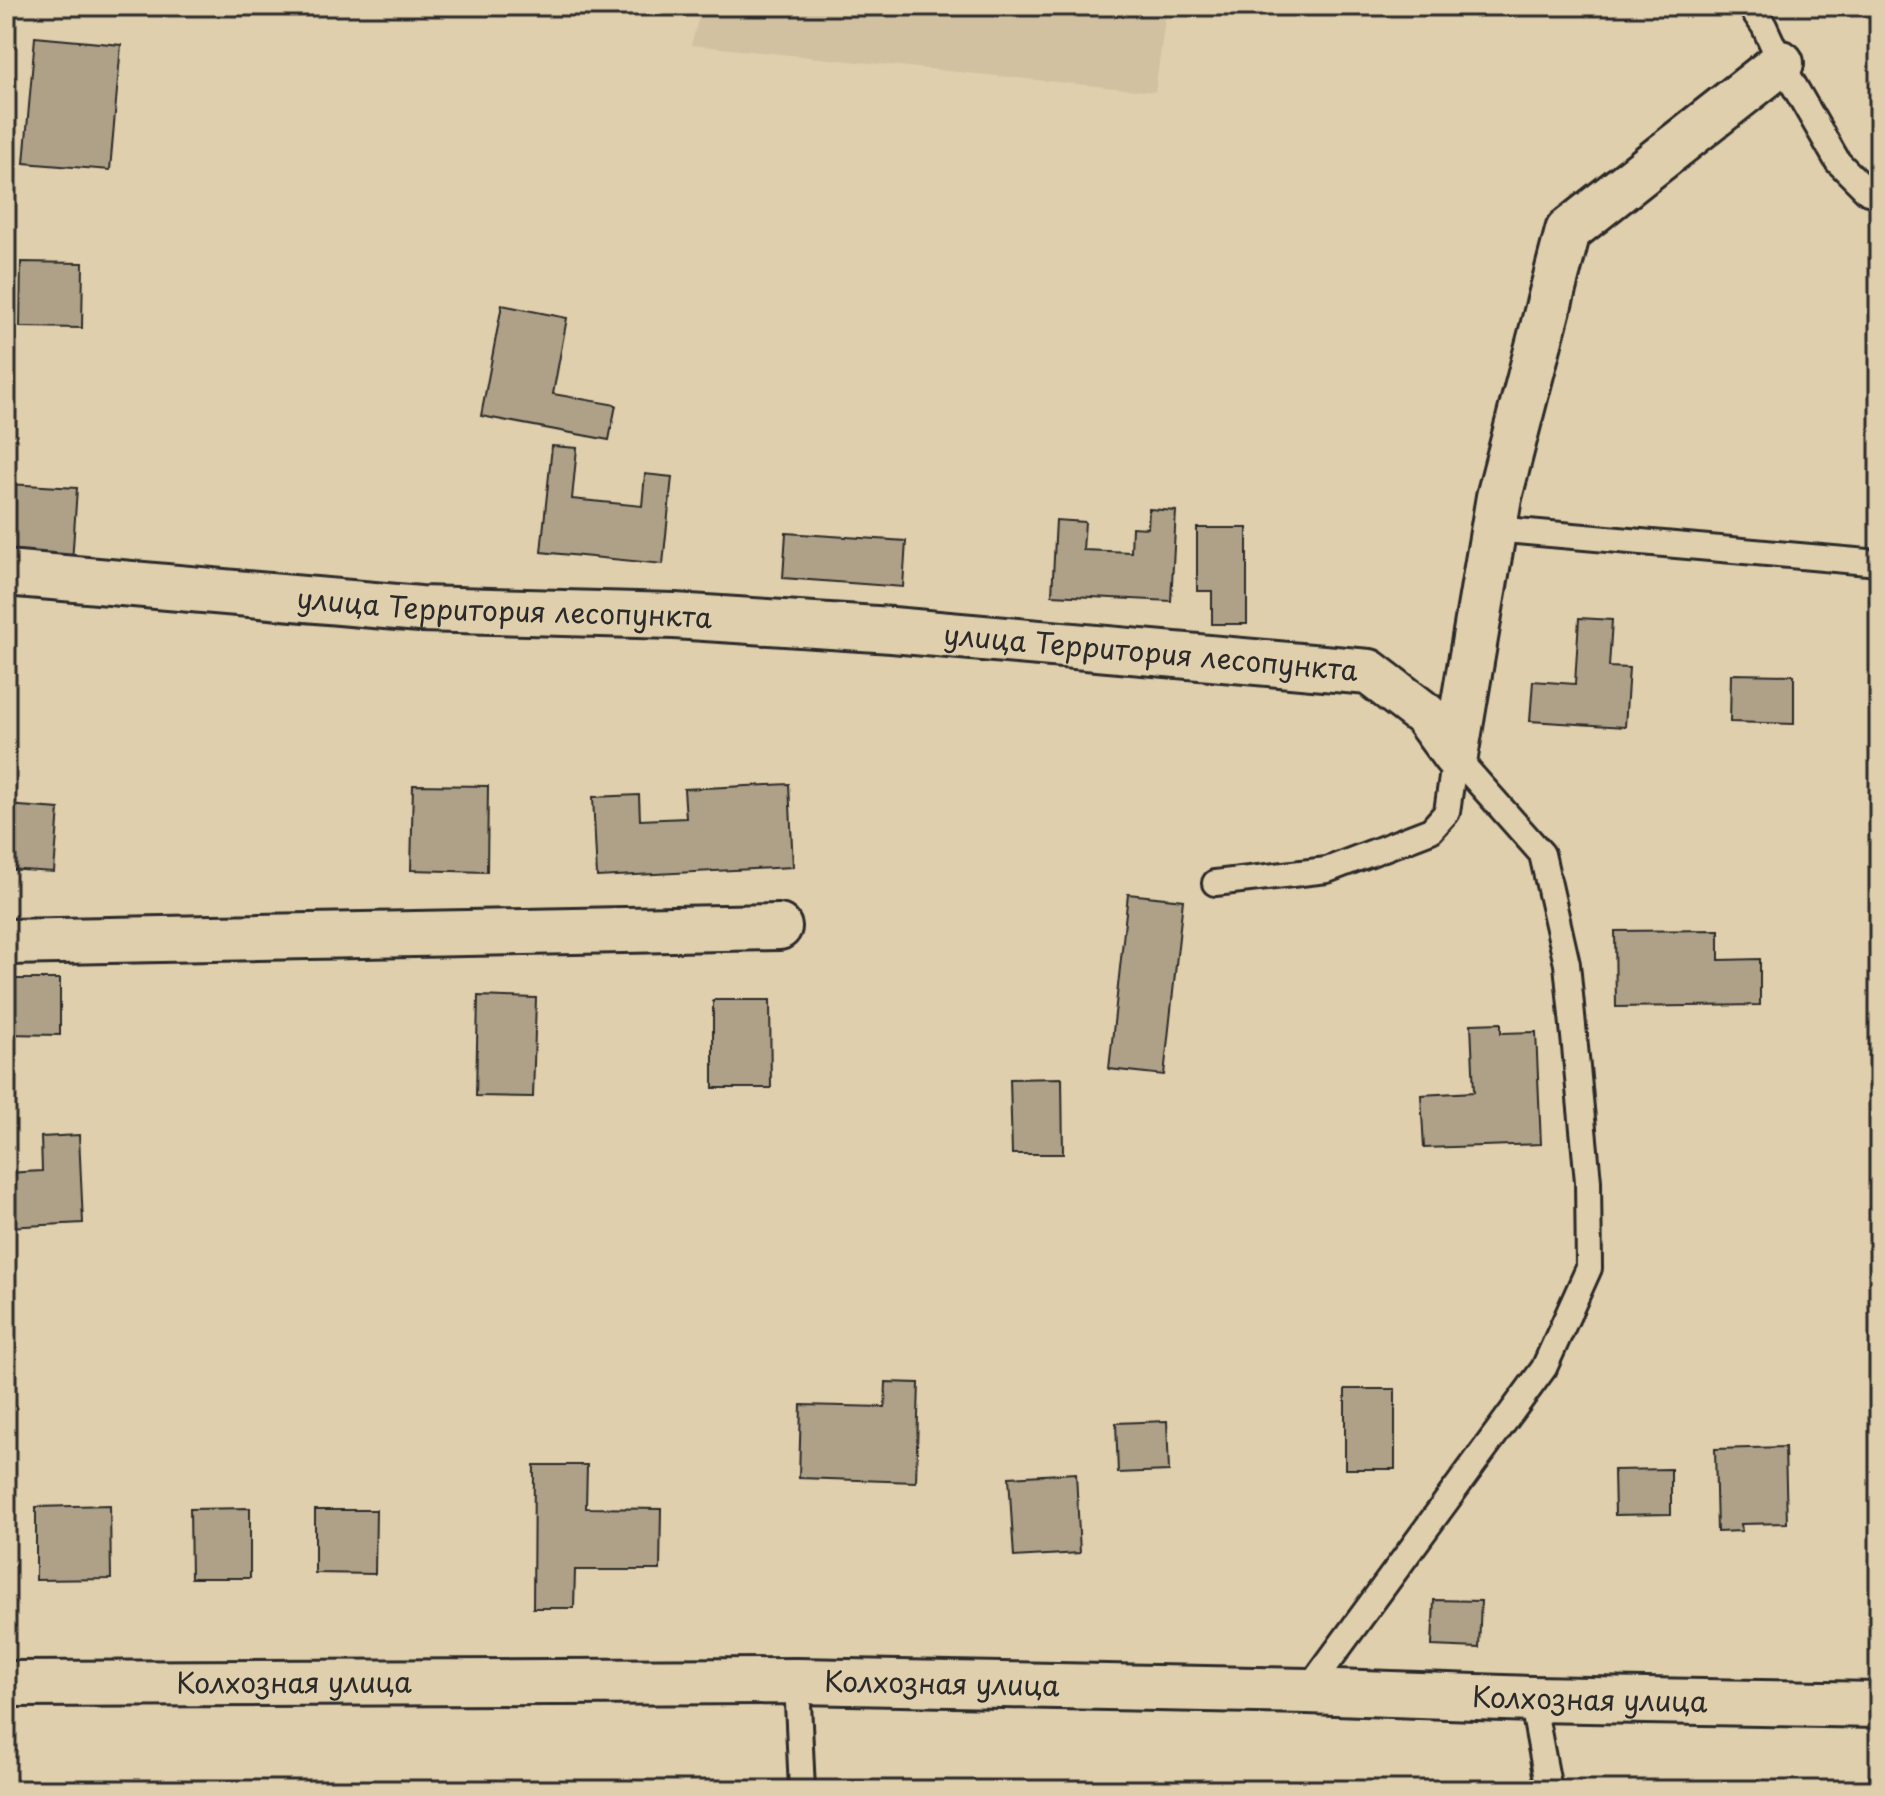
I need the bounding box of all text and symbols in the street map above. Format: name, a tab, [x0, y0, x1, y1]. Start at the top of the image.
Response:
street label: улица Территория лесопункта	[295, 575, 715, 638]
street label: улица Территория лесопункта	[942, 612, 1361, 691]
street label: Колхозная улица	[176, 1659, 412, 1703]
street label: Колхозная улица	[824, 1659, 1061, 1706]
street label: Колхозная улица	[1471, 1674, 1708, 1722]

